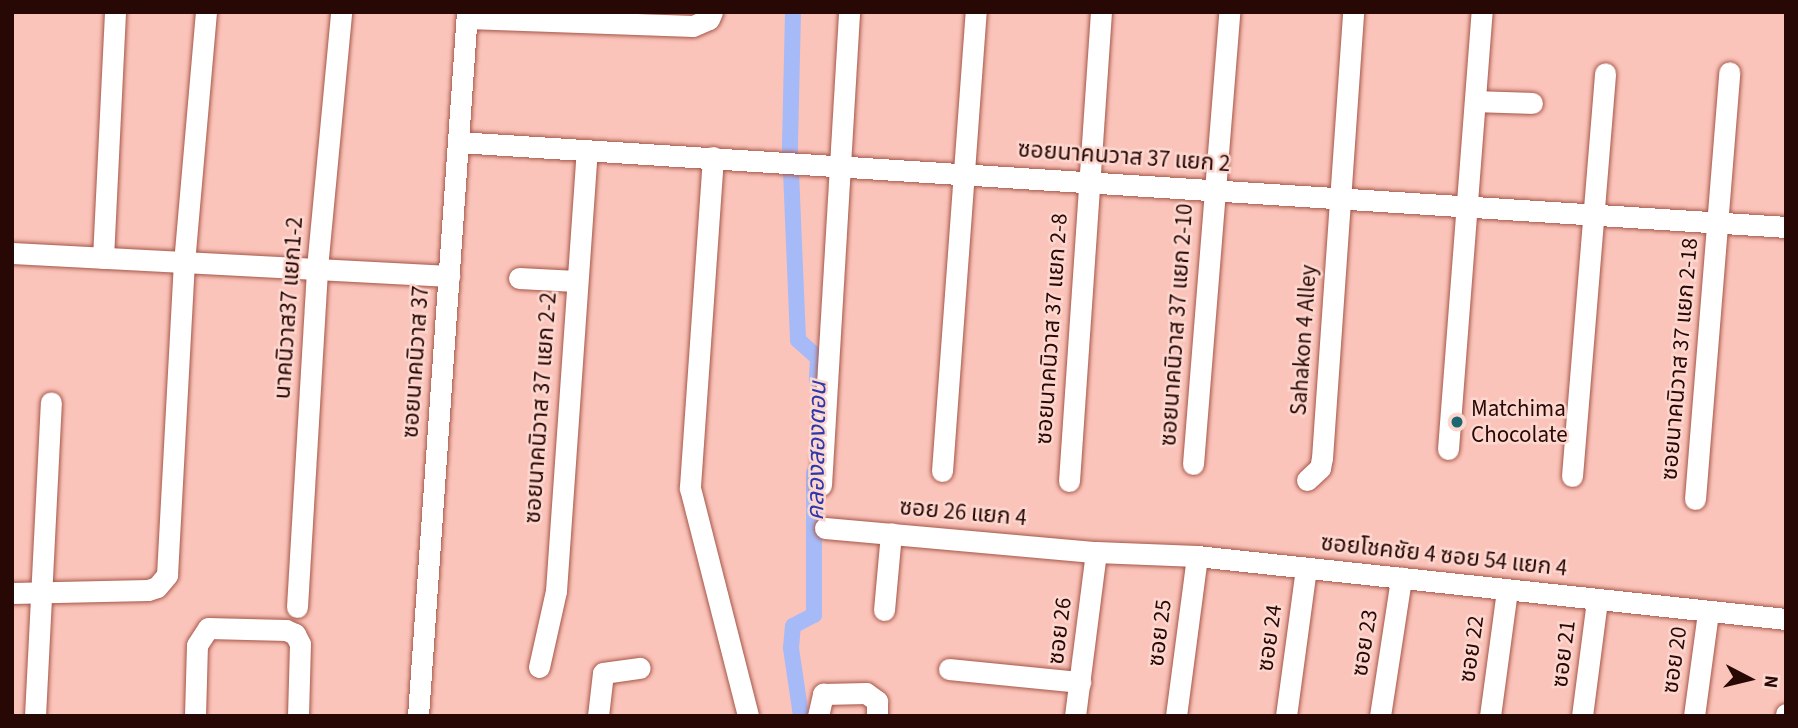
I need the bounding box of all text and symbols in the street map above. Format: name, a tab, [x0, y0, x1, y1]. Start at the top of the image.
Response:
street label: ซอยนาคนวาส 37 แยก 2	[1017, 136, 1231, 178]
street label: ซอยนาคนิวาส 37 แยก 2-10	[1155, 203, 1199, 447]
street label: ซอยนาคนิวาส 37 แยก 2-8	[1030, 213, 1074, 445]
street label: นาคนิวาส37 แยก1-2	[269, 216, 309, 400]
street label: ซอยนาคนิวาส 37 แยก 2-18	[1656, 237, 1704, 481]
street label: Sahakon 4 Alley	[1285, 264, 1323, 416]
street label: ซอยนาคนิวาส 37	[397, 285, 435, 439]
street label: ซอยนาคนิวาส 37 แยก 2-2	[519, 292, 563, 524]
water label: คลองสองตอน	[801, 381, 833, 521]
place label: Matchima Chocolate	[1471, 395, 1568, 449]
marker: Matchima Chocolate	[1449, 414, 1465, 430]
street label: ซอย 26 แยก 4	[898, 494, 1028, 532]
street label: ซอยโชคชัย 4 ซอย 54 แยก 4	[1319, 529, 1569, 583]
street label: ซอย 26	[1042, 596, 1078, 666]
street label: ซอย 25	[1142, 598, 1178, 668]
street label: ซอย 24	[1252, 603, 1288, 673]
street label: ซอย 23	[1346, 608, 1384, 678]
street label: ซอย 22	[1454, 614, 1490, 684]
street label: ซอย 21	[1546, 619, 1582, 689]
street label: ซอย 20	[1657, 625, 1693, 695]
north arrow	[1714, 644, 1784, 714]
text: N	[1756, 674, 1785, 690]

